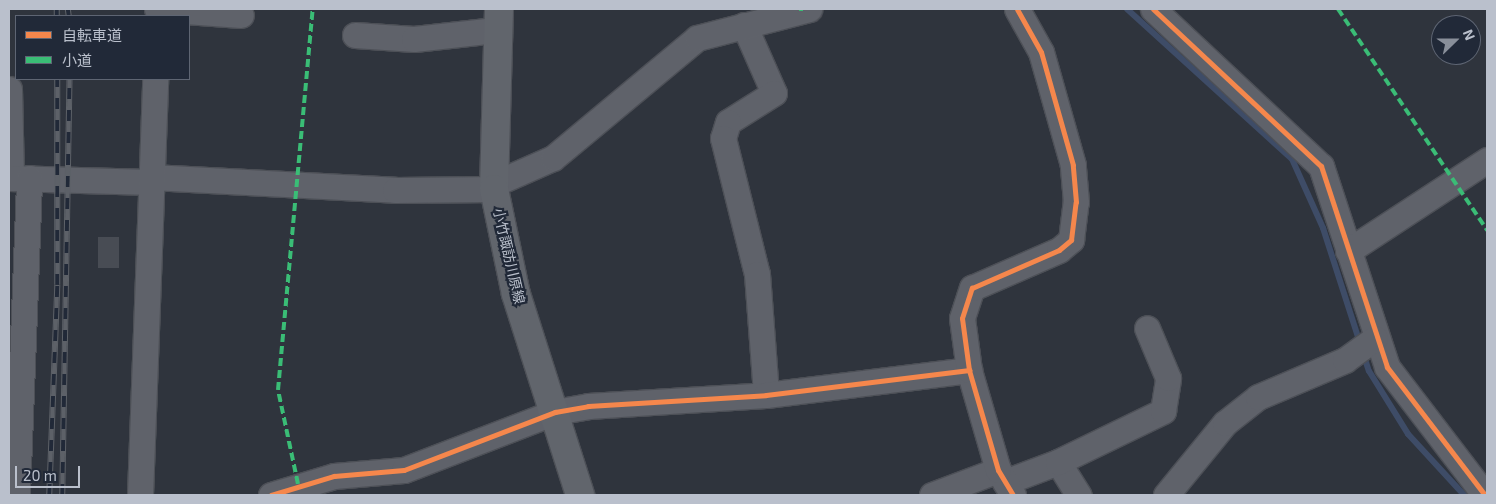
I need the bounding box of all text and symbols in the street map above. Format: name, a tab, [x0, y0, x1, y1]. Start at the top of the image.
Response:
legend	[15, 15, 190, 80]
north arrow	[1431, 15, 1481, 65]
text: 自転車道	[62, 26, 122, 44]
text: N	[1460, 27, 1479, 42]
text: 小道	[62, 51, 92, 69]
street label: 小竹諏訪川原線	[490, 206, 528, 306]
scale bar	[18, 456, 82, 488]
text: 20 m	[23, 466, 57, 484]

